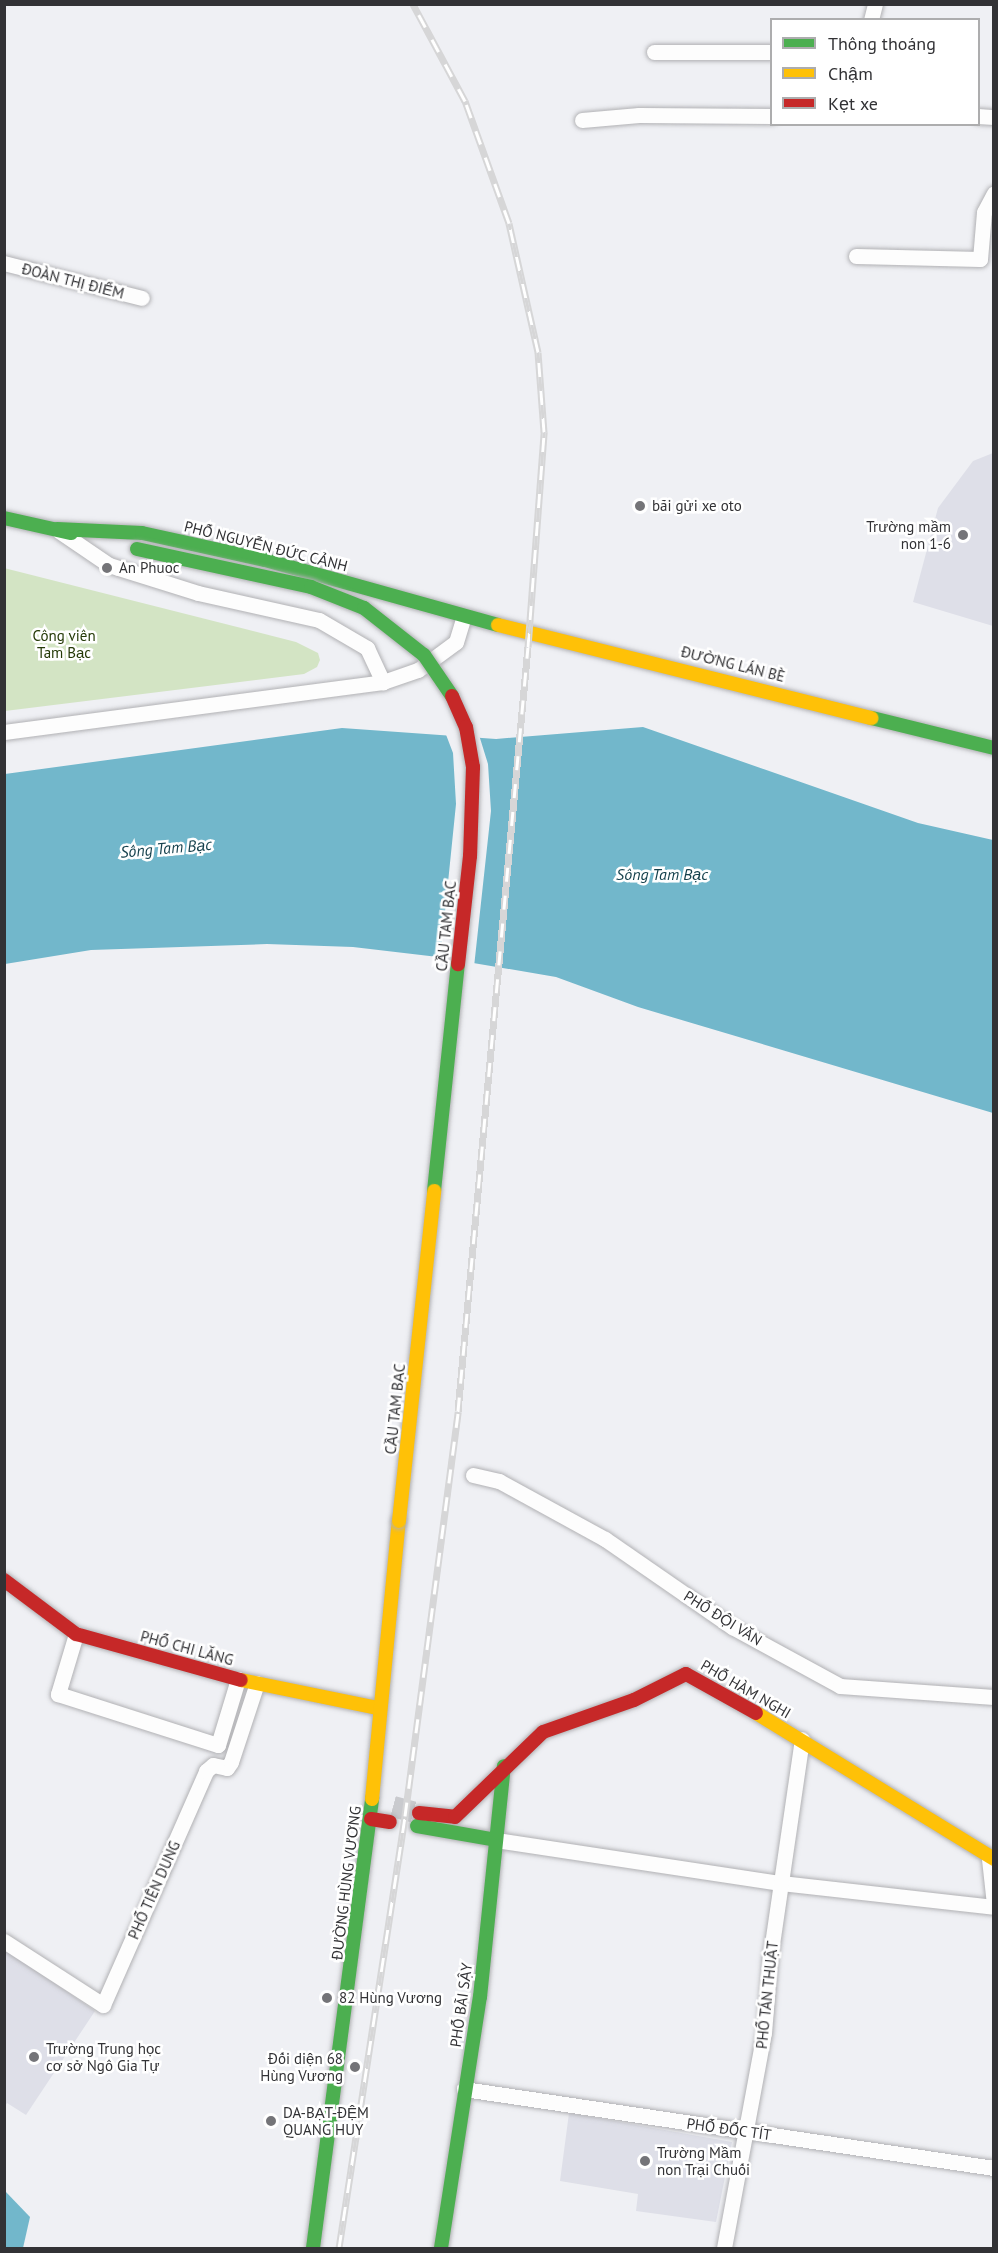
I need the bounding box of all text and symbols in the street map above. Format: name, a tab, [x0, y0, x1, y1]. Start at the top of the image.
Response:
legend	[770, 18, 980, 126]
text: Thông thoáng	[828, 32, 936, 55]
text: Chậm	[828, 62, 873, 85]
text: Kẹt xe	[828, 92, 878, 115]
street label: ĐOÀN THỊ ĐIỂM	[20, 260, 126, 302]
place label: bãi gửi xe oto	[652, 497, 742, 515]
marker: bãi gửi xe oto	[633, 499, 647, 513]
street label: PHỐ NGUYỄN ĐỨC CẢNH	[182, 517, 350, 575]
place label: Trường mầm non 1-6	[866, 517, 951, 552]
marker: Trường mầm non 1-6	[956, 528, 970, 542]
place label: An Phuoc	[119, 559, 179, 577]
marker: An Phuoc	[100, 561, 114, 575]
park label: Công viên Tam Bạc	[32, 626, 96, 661]
street label: ĐƯỜNG LÁN BÈ	[679, 642, 787, 686]
water label: Sông Tam Bạc	[119, 834, 213, 862]
water label: Sông Tam Bạc	[616, 864, 708, 884]
street label: CẦU TAM BẠC	[432, 879, 460, 973]
street label: CẦU TAM BẠC	[381, 1362, 409, 1456]
street label: PHỐ ĐỘI VĂN	[680, 1587, 766, 1649]
street label: PHỐ CHI LĂNG	[138, 1627, 236, 1669]
street label: PHỐ HÀM NGHI	[698, 1656, 794, 1722]
street label: ĐƯỜNG HÙNG VƯƠNG	[328, 1805, 364, 1961]
street label: PHỐ TIÊN DUNG	[124, 1838, 184, 1942]
street label: PHỐ TÁN THUẬT	[752, 1940, 782, 2050]
street label: PHỐ BÃI SẬY	[446, 1962, 476, 2048]
place label: 82 Hùng Vương	[339, 1989, 442, 2007]
marker: 82 Hùng Vương	[320, 1991, 334, 2005]
place label: Trường Trung học cơ sở Ngô Gia Tự	[46, 2039, 162, 2074]
place label: Đối diện 68 Hùng Vương	[260, 2049, 343, 2084]
marker: Trường Trung học cơ sở Ngô Gia Tự	[27, 2050, 41, 2064]
marker: Đối diện 68 Hùng Vương	[348, 2060, 362, 2074]
place label: DA-BẠT-ĐỆM QUANG HUY	[283, 2103, 369, 2138]
marker: DA-BẠT-ĐỆM QUANG HUY	[264, 2114, 278, 2128]
street label: PHỐ ĐỐC TÍT	[685, 2114, 773, 2144]
place label: Trường Mầm non Trại Chuối	[657, 2143, 751, 2178]
marker: Trường Mầm non Trại Chuối	[638, 2154, 652, 2168]

